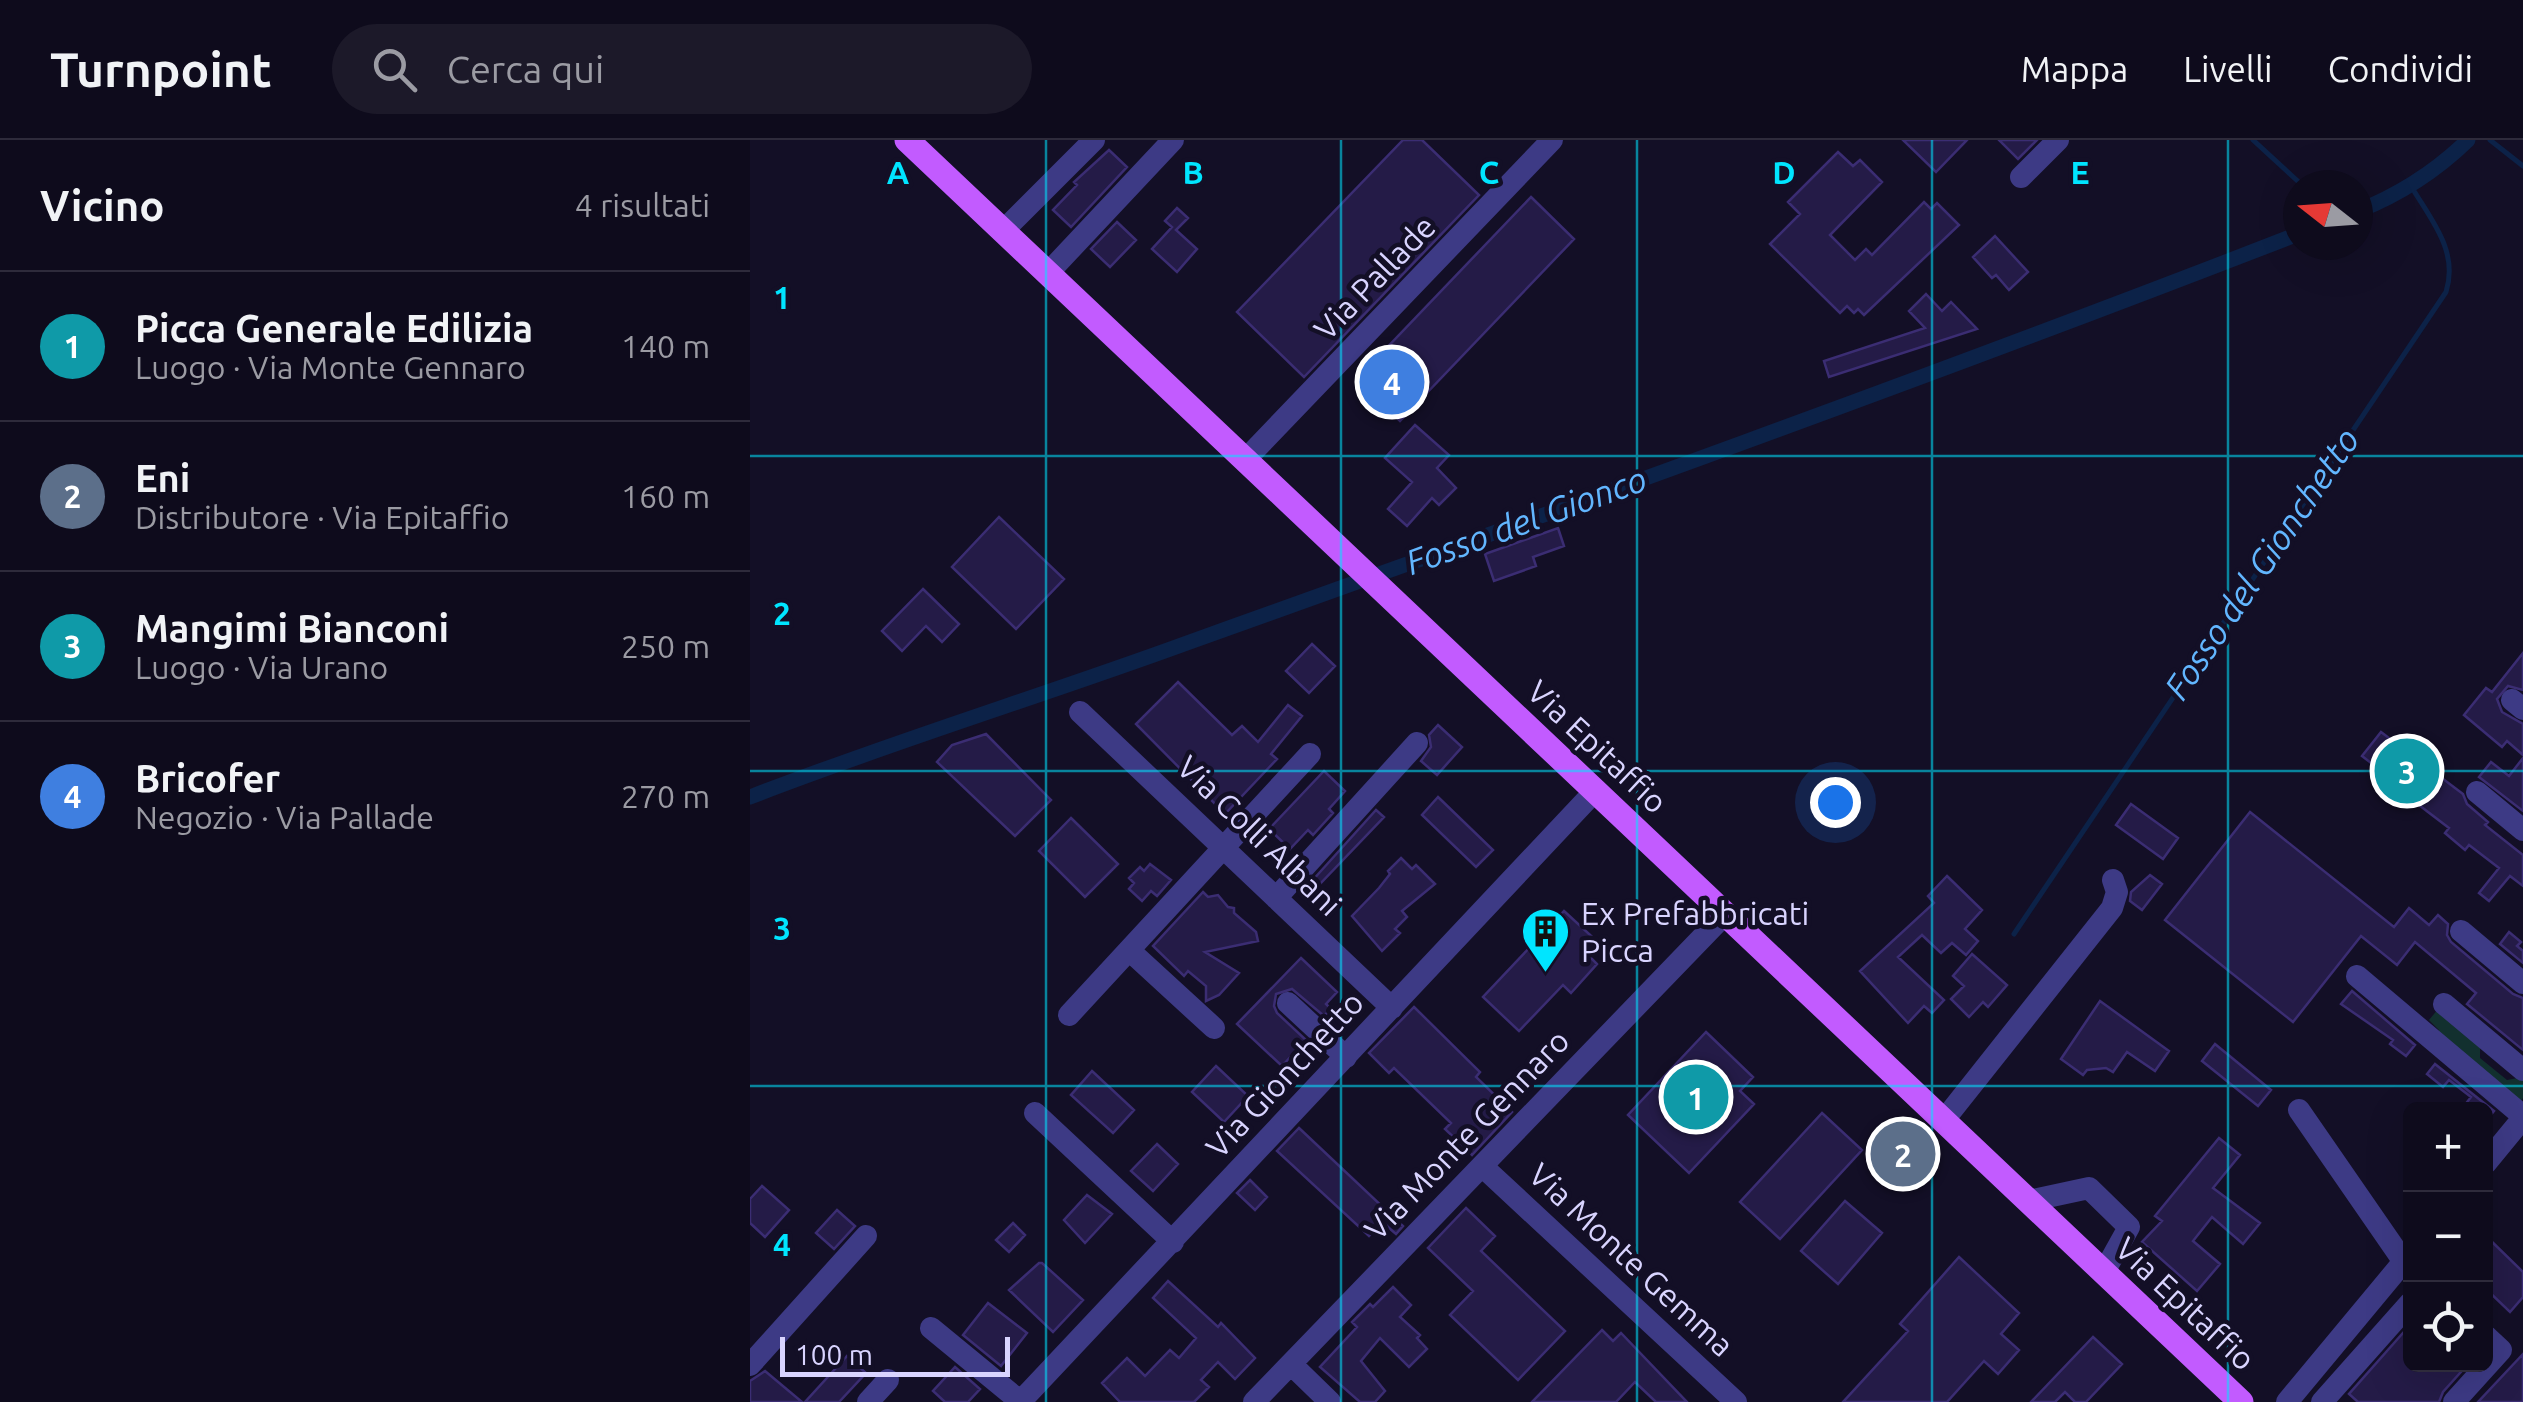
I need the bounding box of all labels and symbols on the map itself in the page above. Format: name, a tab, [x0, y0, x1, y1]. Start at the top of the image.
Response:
text: A	[887, 154, 910, 190]
text: B	[1182, 154, 1204, 190]
text: C	[1479, 154, 1499, 190]
text: D	[1772, 154, 1796, 190]
text: E	[2070, 154, 2090, 190]
north arrow	[2283, 170, 2373, 260]
street label: Via Pallade	[1307, 208, 1442, 347]
text: 1	[773, 279, 791, 315]
pin: 4	[1360, 344, 1424, 420]
water label: Fosso del Gionchetto	[2156, 421, 2367, 706]
water label: Fosso del Gionco	[1400, 458, 1651, 582]
text: 2	[773, 595, 791, 631]
street label: Via Epitaffio	[1521, 673, 1675, 820]
pin: 3	[2374, 734, 2440, 808]
street label: Via Colli Albani	[1170, 748, 1349, 922]
your location	[1810, 777, 1861, 828]
place label: Ex Prefabbricati Picca	[1581, 895, 1809, 968]
building icon: Ex Prefabbricati Picca	[1520, 906, 1572, 974]
text: 3	[773, 910, 791, 946]
street label: Via Gionchetto	[1198, 984, 1370, 1165]
street label: Via Monte Gennaro	[1357, 1022, 1576, 1247]
pin: 1	[1664, 1060, 1728, 1134]
pin: 2	[1870, 1116, 1936, 1192]
street label: Via Monte Gemma	[1522, 1155, 1741, 1363]
text: 4	[773, 1226, 791, 1262]
street label: Via Epitaffio	[2109, 1230, 2263, 1377]
scale bar	[780, 1332, 1010, 1376]

